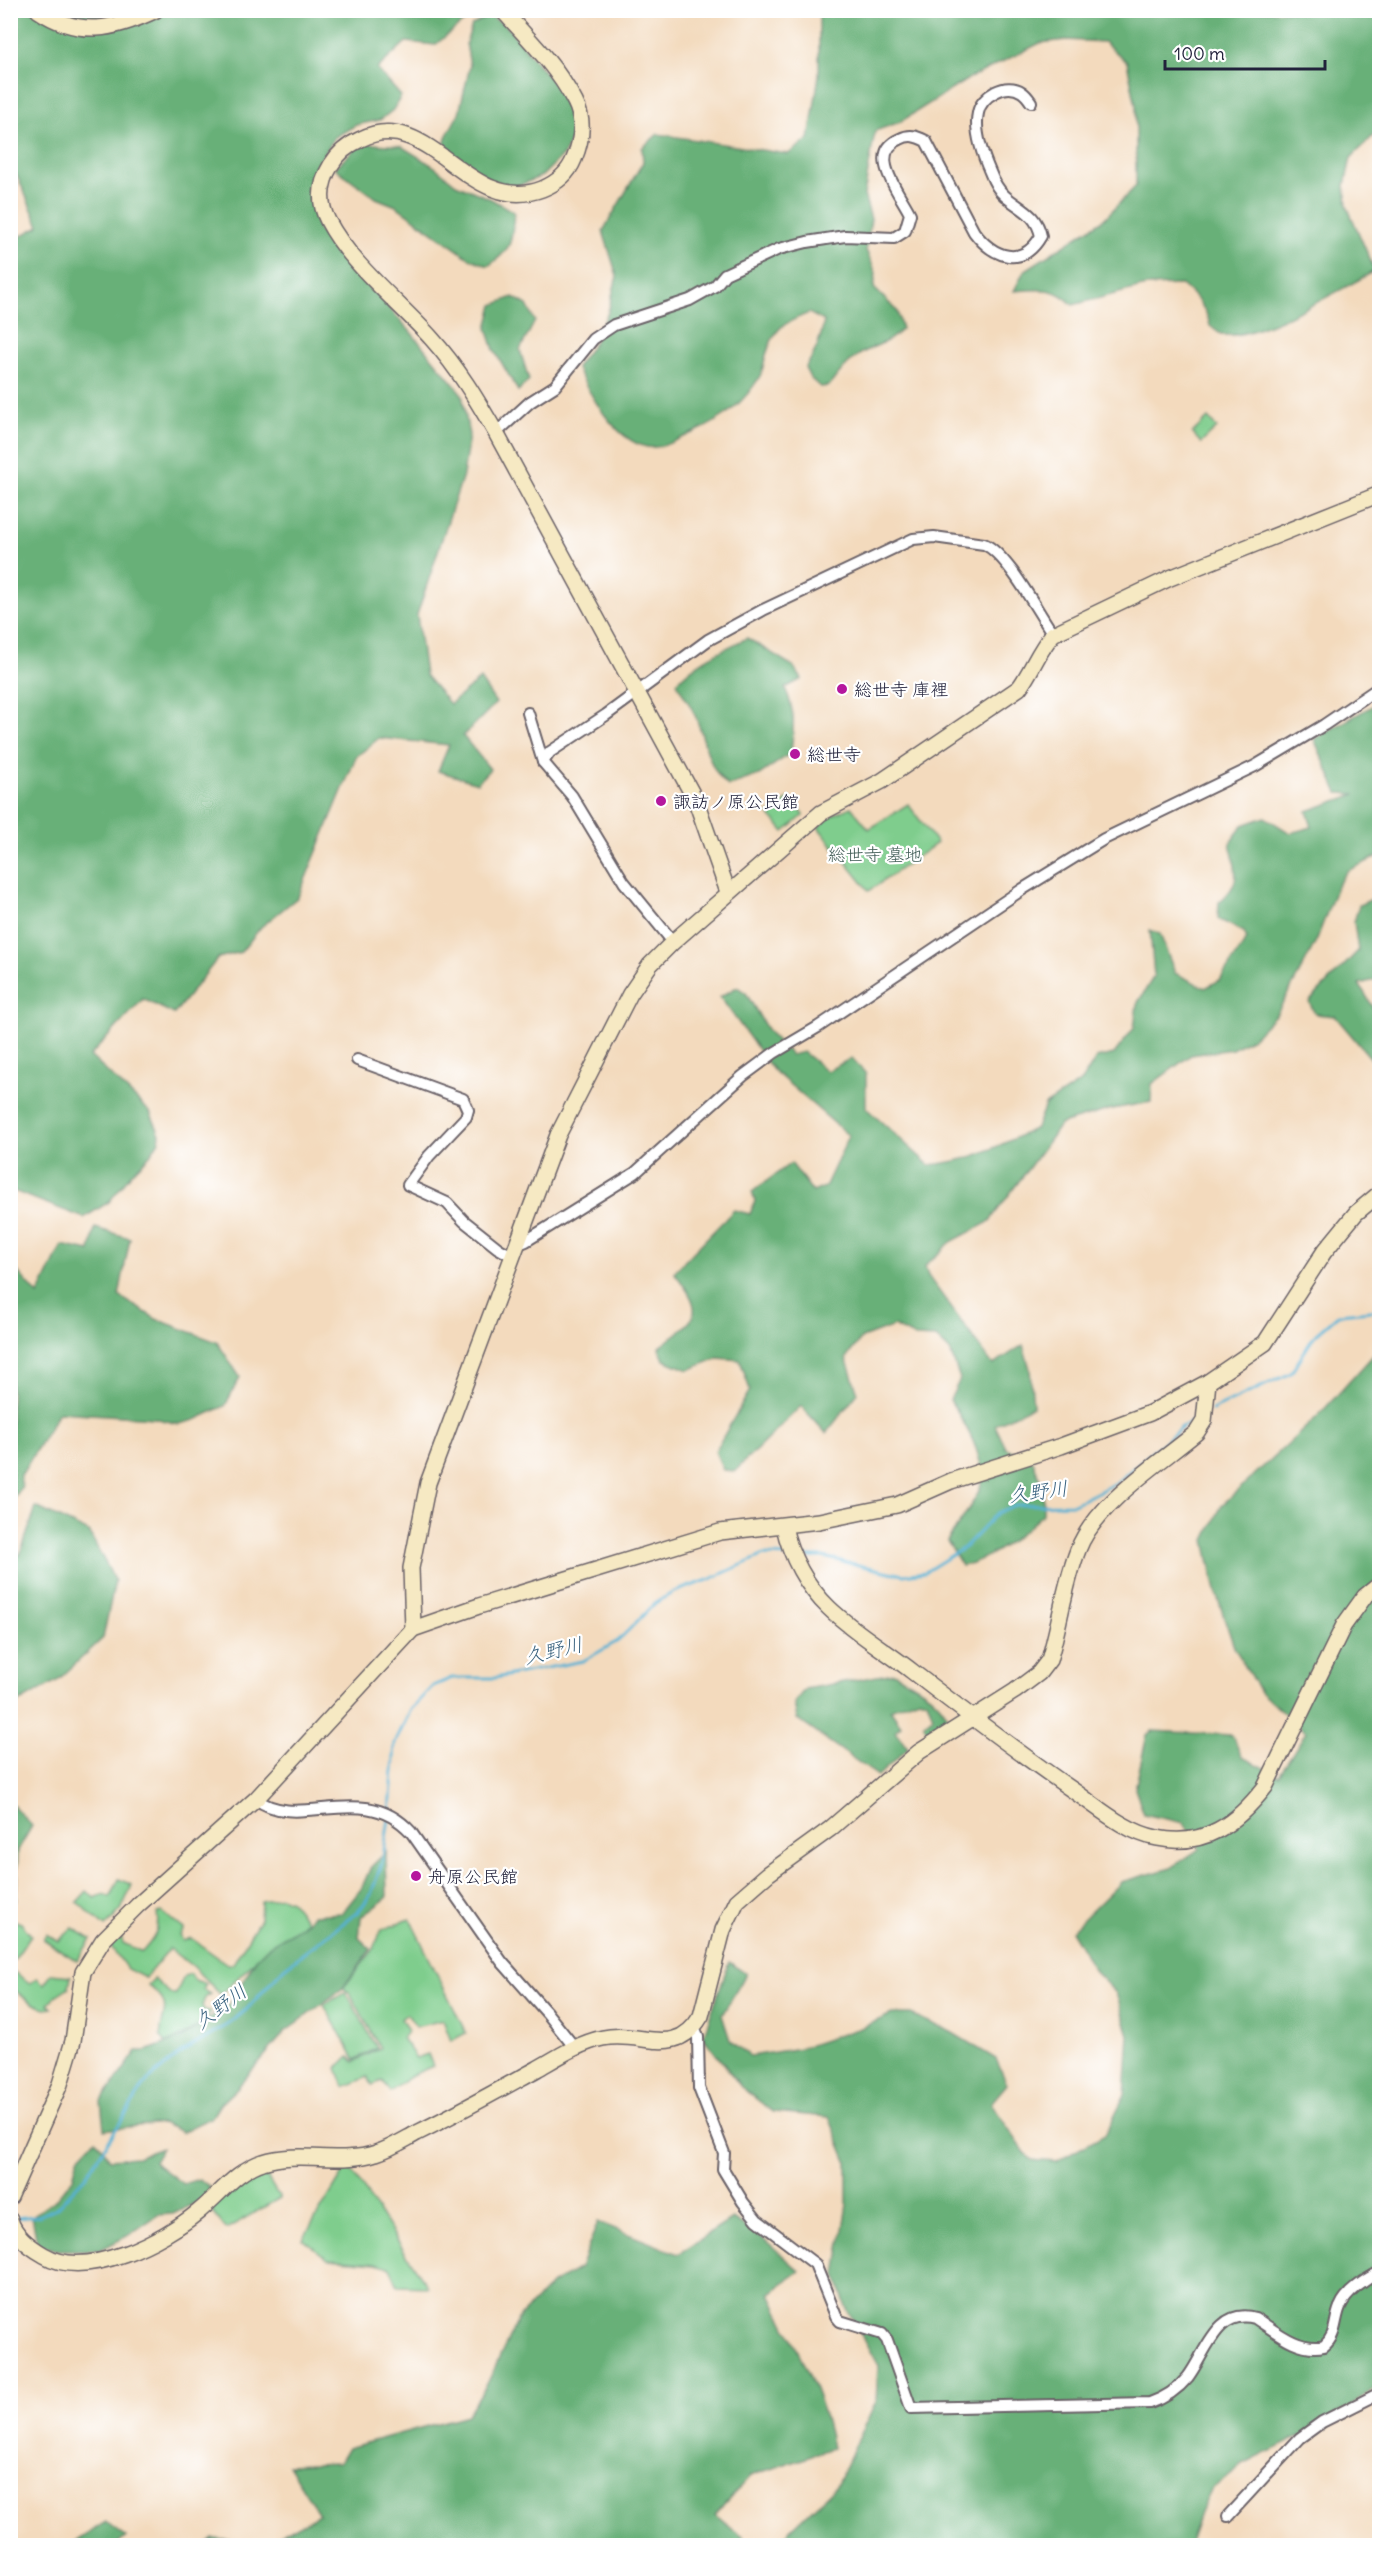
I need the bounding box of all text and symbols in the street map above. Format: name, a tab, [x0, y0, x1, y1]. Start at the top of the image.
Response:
scale bar	[1165, 33, 1326, 71]
text: 100 m	[1174, 42, 1225, 65]
place label: 総世寺 庫裡	[854, 678, 948, 701]
marker: 総世寺 庫裡	[835, 682, 849, 696]
place label: 総世寺	[807, 743, 861, 766]
marker: 総世寺	[788, 747, 802, 761]
place label: 諏訪ノ原公民館	[673, 790, 799, 813]
marker: 諏訪ノ原公民館	[654, 794, 668, 808]
park label: 総世寺 墓地	[828, 843, 922, 866]
water label: 久野川	[1007, 1475, 1069, 1507]
water label: 久野川	[521, 1631, 585, 1669]
place label: 舟原公民館	[428, 1865, 518, 1888]
marker: 舟原公民館	[409, 1869, 423, 1883]
water label: 久野川	[189, 1978, 251, 2034]

